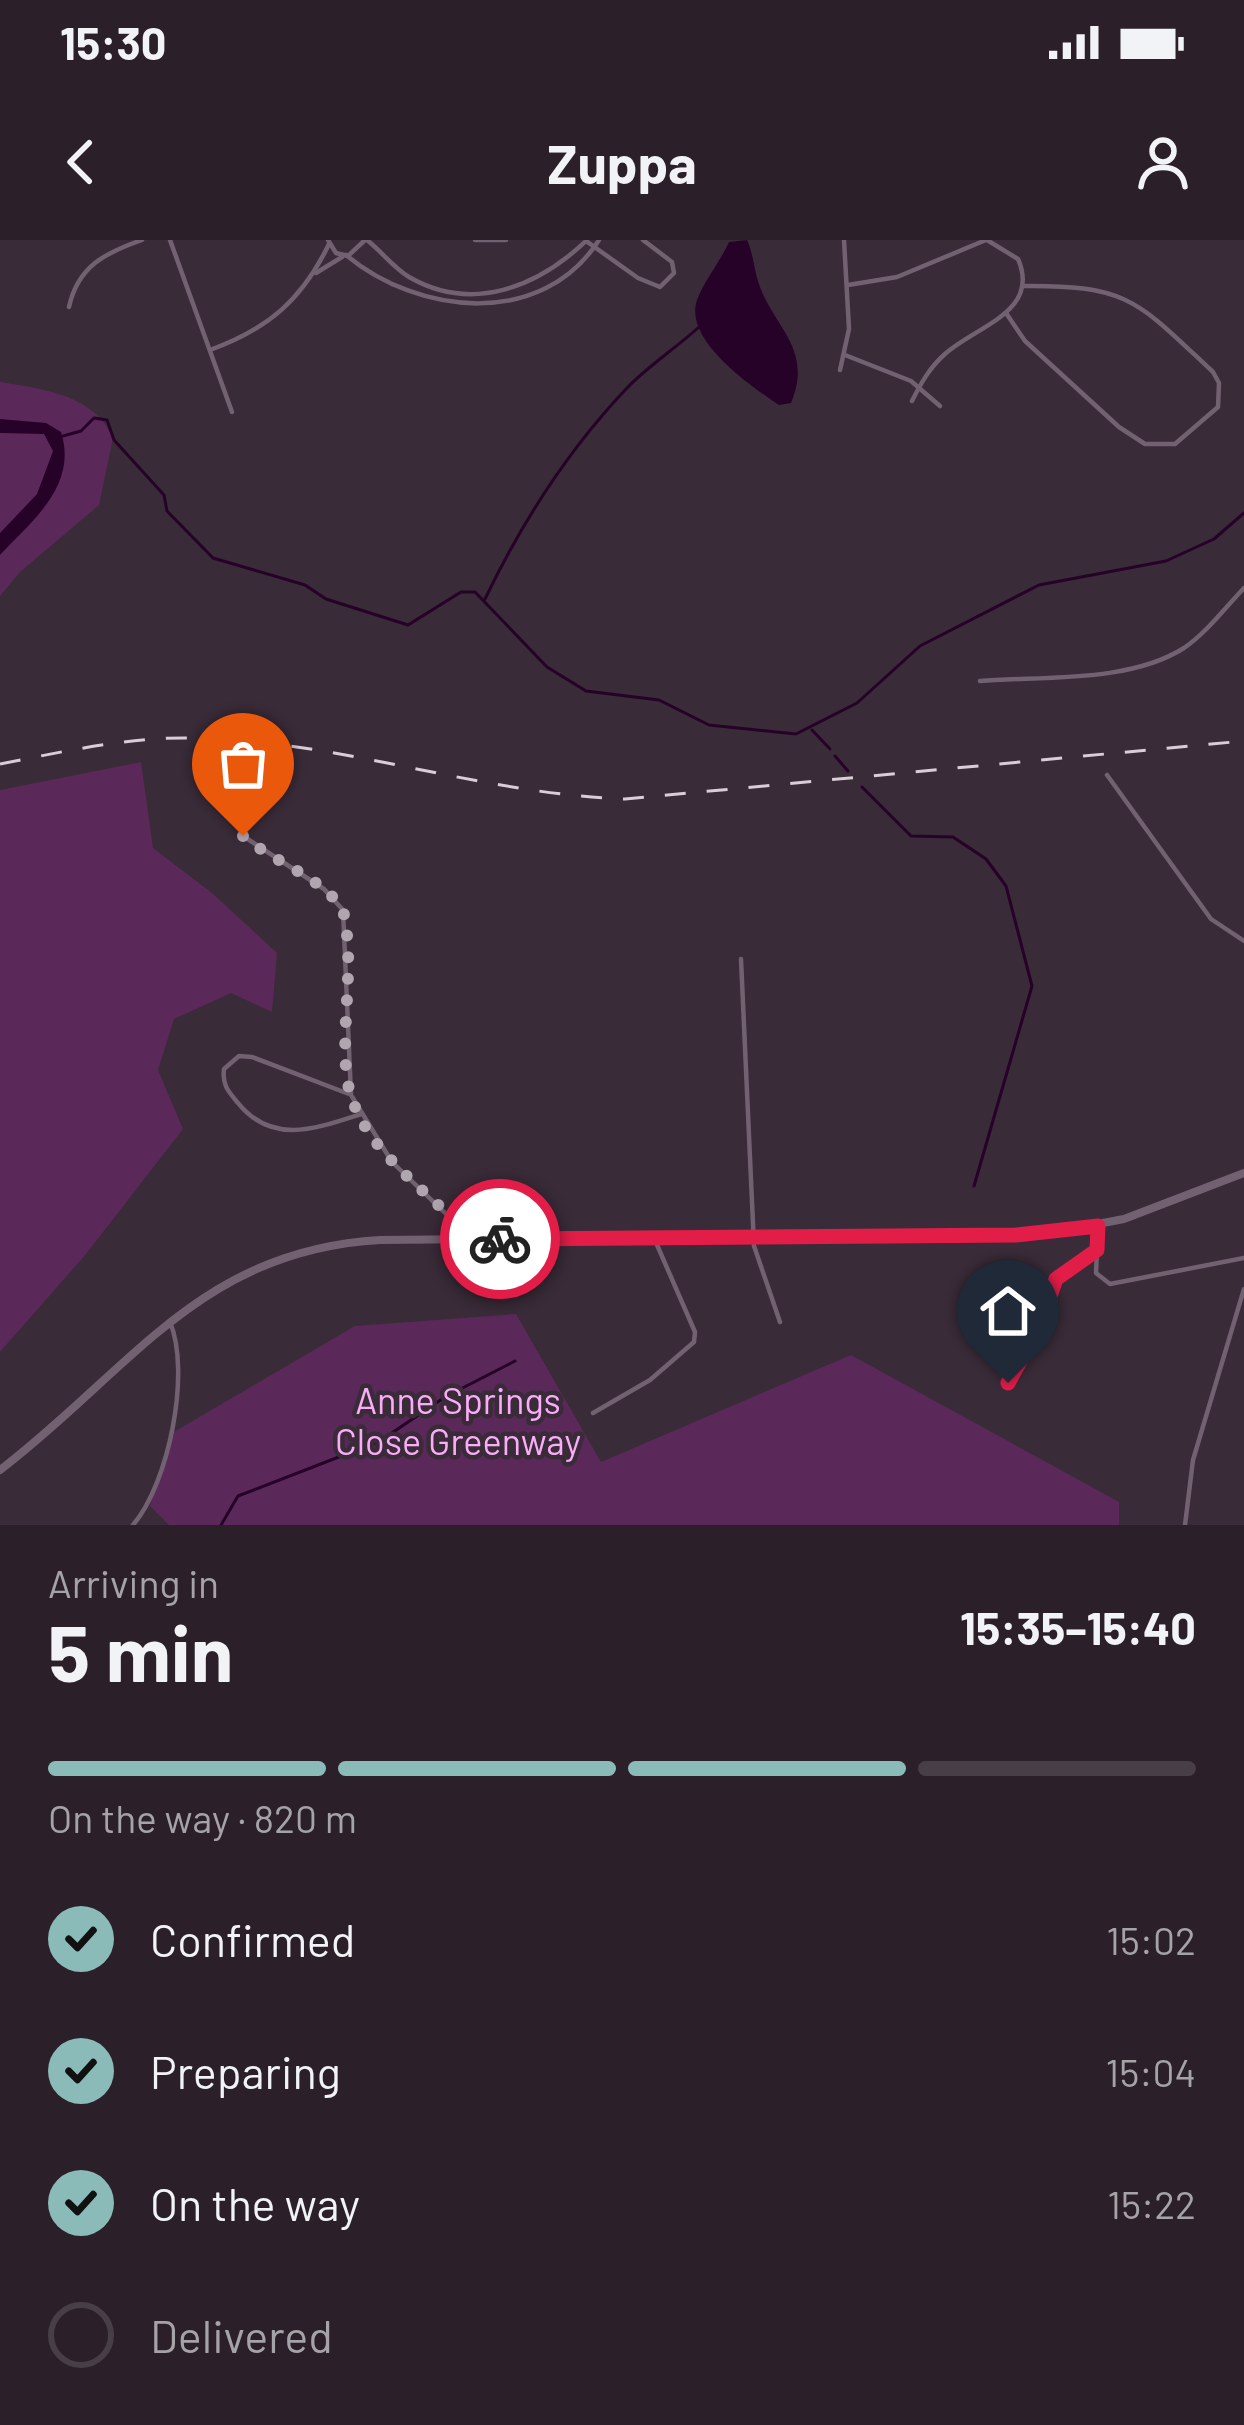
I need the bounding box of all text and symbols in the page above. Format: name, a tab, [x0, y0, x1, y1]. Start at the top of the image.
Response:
text: 15:30	[60, 15, 167, 69]
icon: back	[48, 129, 114, 195]
icon: person	[1130, 129, 1196, 195]
text: Zuppa	[547, 130, 697, 195]
pin	[192, 713, 294, 836]
icon: bag	[210, 731, 276, 797]
courier	[440, 1179, 560, 1299]
icon: bike	[467, 1206, 533, 1272]
pin	[957, 1260, 1059, 1383]
icon: home	[975, 1278, 1041, 1344]
park label: Anne Springs Close Greenway	[335, 1378, 581, 1462]
text: Arriving in	[48, 1559, 219, 1606]
text: 15:35–15:40	[960, 1600, 1196, 1654]
text: 5 min	[48, 1604, 233, 1698]
text: On the way · 820 m	[48, 1794, 357, 1841]
icon: check	[48, 1906, 114, 1972]
text: Confirmed	[150, 1912, 355, 1966]
text: 15:02	[1106, 1916, 1196, 1963]
icon: check	[48, 2038, 114, 2104]
text: Preparing	[150, 2044, 341, 2098]
text: 15:04	[1106, 2048, 1196, 2095]
icon: check	[48, 2170, 114, 2236]
text: On the way	[150, 2176, 360, 2230]
text: 15:22	[1107, 2180, 1196, 2227]
text: Delivered	[150, 2308, 333, 2362]

